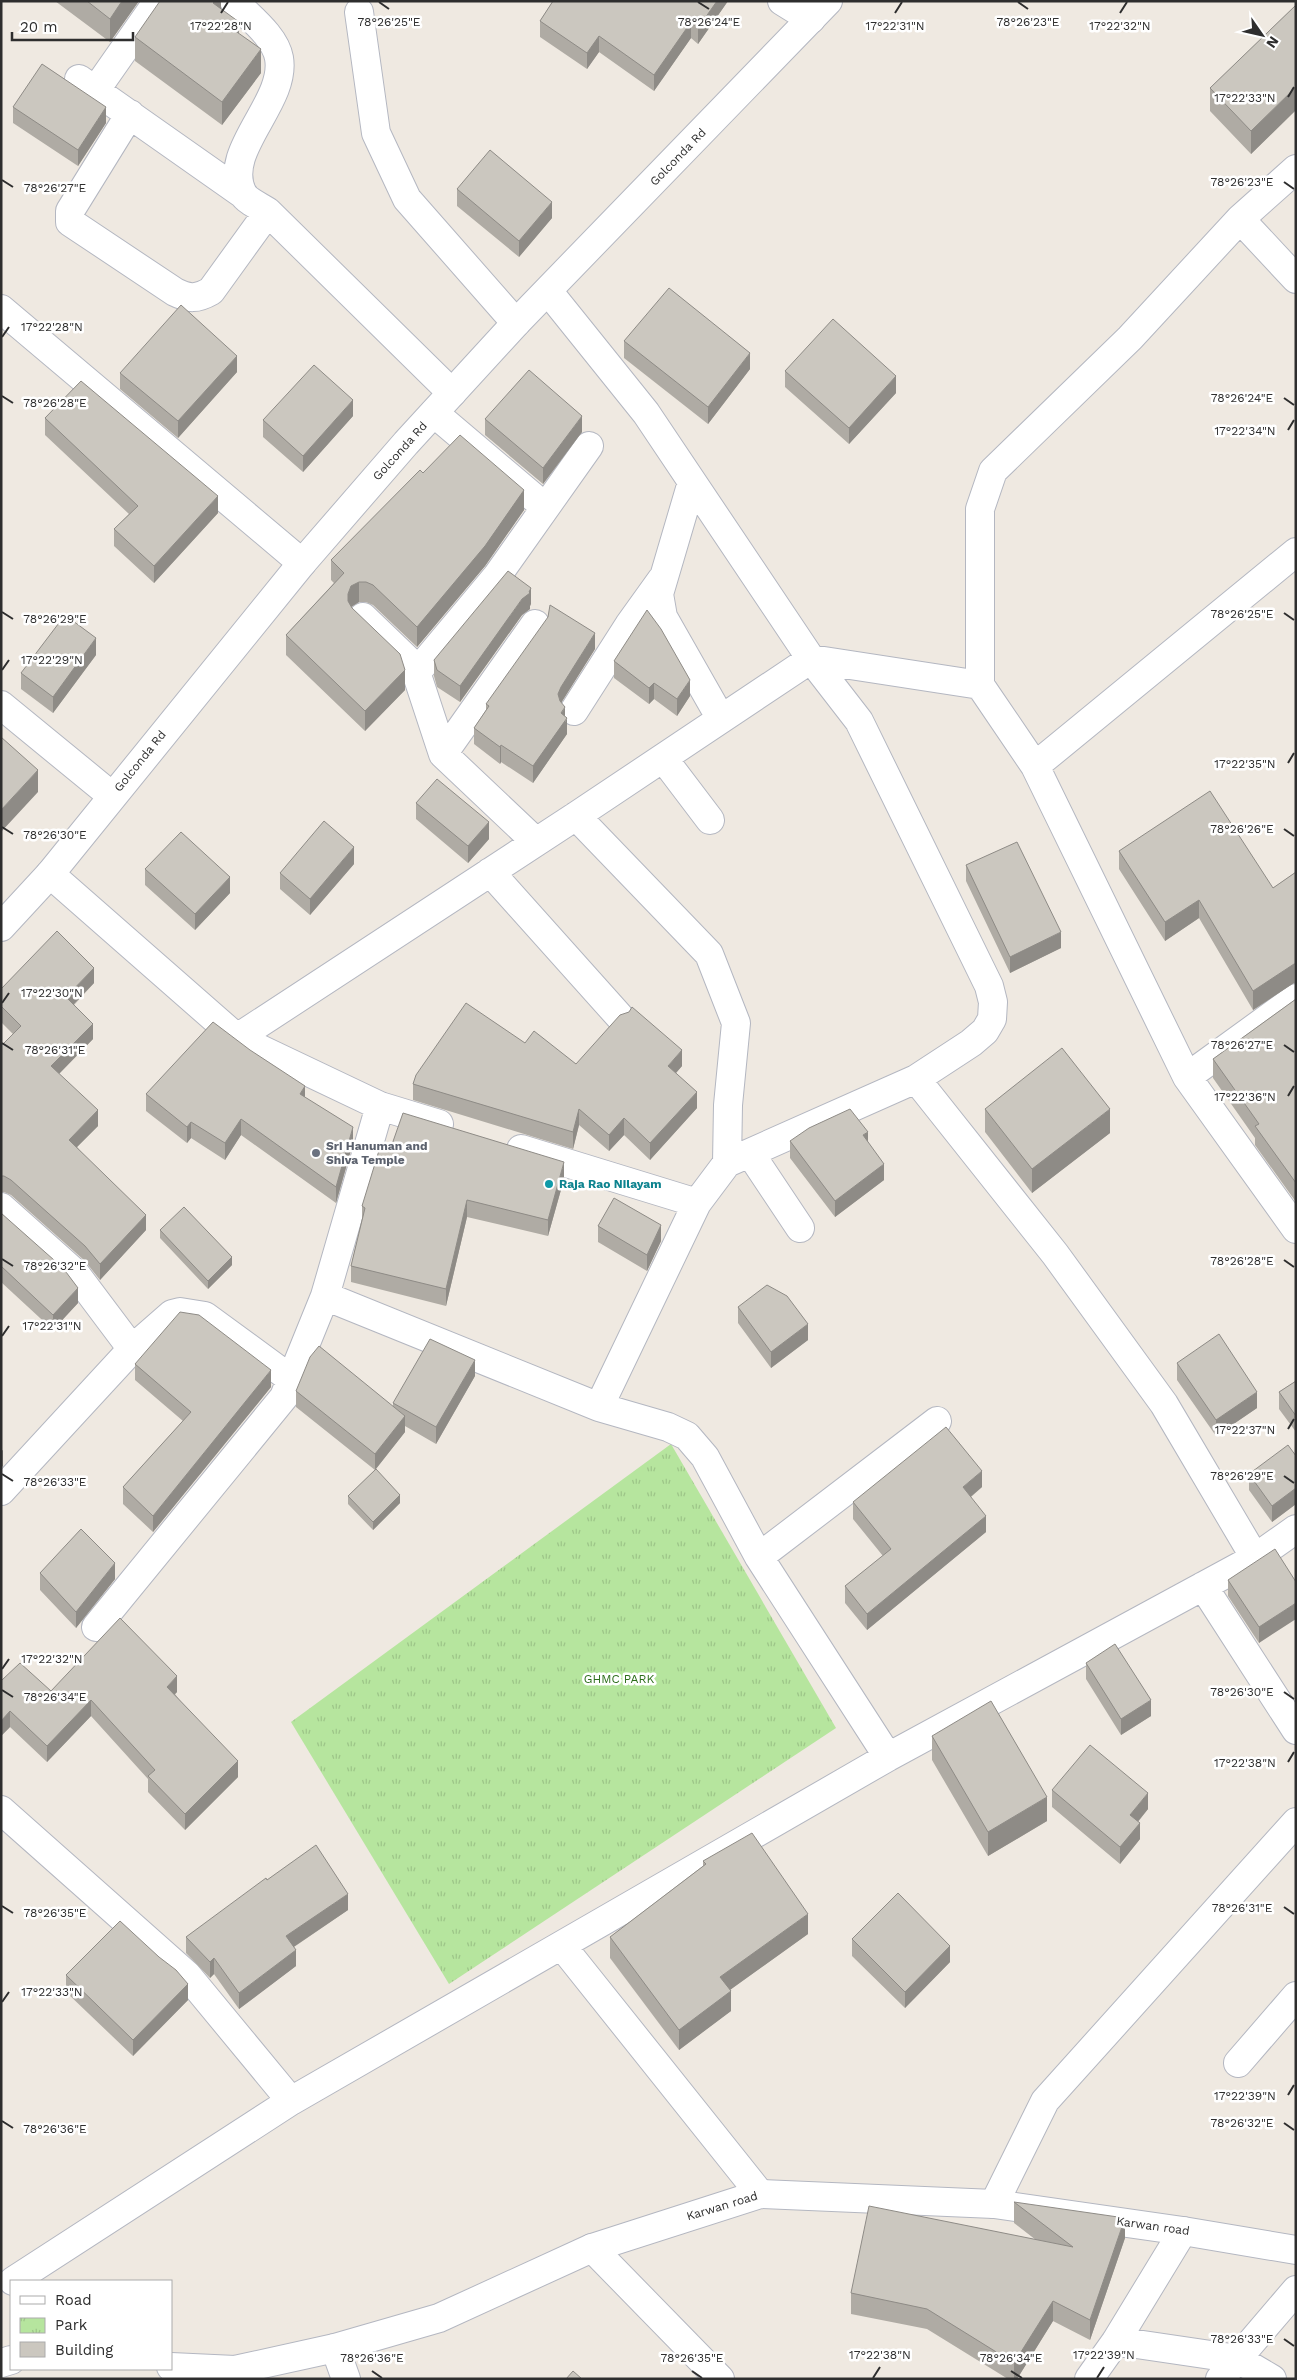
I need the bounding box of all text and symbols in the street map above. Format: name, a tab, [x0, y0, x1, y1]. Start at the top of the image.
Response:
scale bar	[12, 10, 134, 42]
north arrow	[1237, 10, 1287, 60]
text: 78°26'25"E	[358, 15, 421, 29]
text: 78°26'24"E	[678, 15, 741, 29]
text: 78°26'23"E	[997, 15, 1060, 29]
text: 20 m	[20, 18, 58, 36]
text: 17°22'28"N	[190, 19, 252, 33]
text: 17°22'31"N	[865, 19, 925, 33]
text: 17°22'32"N	[1089, 19, 1151, 33]
text: N	[1263, 33, 1282, 51]
text: 17°22'33"N	[1214, 91, 1276, 105]
street label: Golconda Rd	[647, 125, 709, 189]
text: 78°26'23"E	[1211, 175, 1274, 189]
text: 78°26'27"E	[24, 181, 87, 195]
text: 17°22'28"N	[21, 320, 83, 334]
text: 78°26'24"E	[1211, 391, 1274, 405]
text: 78°26'28"E	[23, 396, 87, 410]
street label: Golconda Rd	[370, 419, 430, 483]
text: 17°22'34"N	[1214, 424, 1276, 438]
text: 78°26'25"E	[1211, 607, 1274, 621]
text: 78°26'29"E	[23, 612, 87, 626]
text: 17°22'29"N	[21, 653, 83, 667]
street label: Golconda Rd	[111, 728, 169, 794]
text: 17°22'35"N	[1214, 757, 1276, 771]
text: 78°26'26"E	[1210, 822, 1274, 836]
text: 78°26'30"E	[23, 828, 87, 842]
text: 17°22'30"N	[21, 986, 83, 1000]
text: 78°26'27"E	[1211, 1038, 1274, 1052]
text: 78°26'31"E	[25, 1043, 86, 1057]
text: 17°22'36"N	[1214, 1090, 1276, 1104]
place label: Sri Hanuman and Shiva Temple	[326, 1139, 428, 1167]
marker: Sri Hanuman and Shiva Temple	[310, 1147, 322, 1159]
place label: Raja Rao Nilayam	[559, 1177, 662, 1191]
marker: Raja Rao Nilayam	[543, 1178, 555, 1190]
text: 78°26'28"E	[1210, 1254, 1274, 1268]
text: 78°26'32"E	[24, 1259, 87, 1273]
text: 17°22'31"N	[22, 1319, 82, 1333]
text: 17°22'37"N	[1215, 1423, 1275, 1437]
text: 78°26'29"E	[1210, 1469, 1274, 1483]
text: 78°26'33"E	[24, 1475, 87, 1489]
text: 17°22'32"N	[21, 1652, 83, 1666]
park label: GHMC PARK	[584, 1672, 654, 1686]
text: 78°26'30"E	[1210, 1685, 1274, 1699]
text: 78°26'34"E	[24, 1690, 87, 1704]
text: 17°22'38"N	[1214, 1756, 1276, 1770]
text: 78°26'31"E	[1212, 1901, 1273, 1915]
text: 78°26'35"E	[24, 1906, 87, 1920]
text: 17°22'33"N	[21, 1985, 83, 1999]
text: 17°22'39"N	[1214, 2089, 1276, 2103]
text: 78°26'32"E	[1211, 2116, 1274, 2130]
text: 78°26'36"E	[23, 2122, 87, 2136]
street label: Karwan road	[685, 2189, 759, 2223]
street label: Karwan road	[1115, 2214, 1191, 2238]
legend	[10, 2280, 172, 2370]
text: Road	[55, 2291, 92, 2309]
text: Park	[55, 2316, 88, 2334]
text: 78°26'33"E	[1211, 2332, 1274, 2346]
text: Building	[55, 2341, 113, 2359]
text: 17°22'38"N	[849, 2348, 911, 2362]
text: 17°22'39"N	[1073, 2348, 1135, 2362]
text: 78°26'36"E	[340, 2351, 404, 2365]
text: 78°26'35"E	[661, 2351, 724, 2365]
text: 78°26'34"E	[980, 2351, 1043, 2365]

